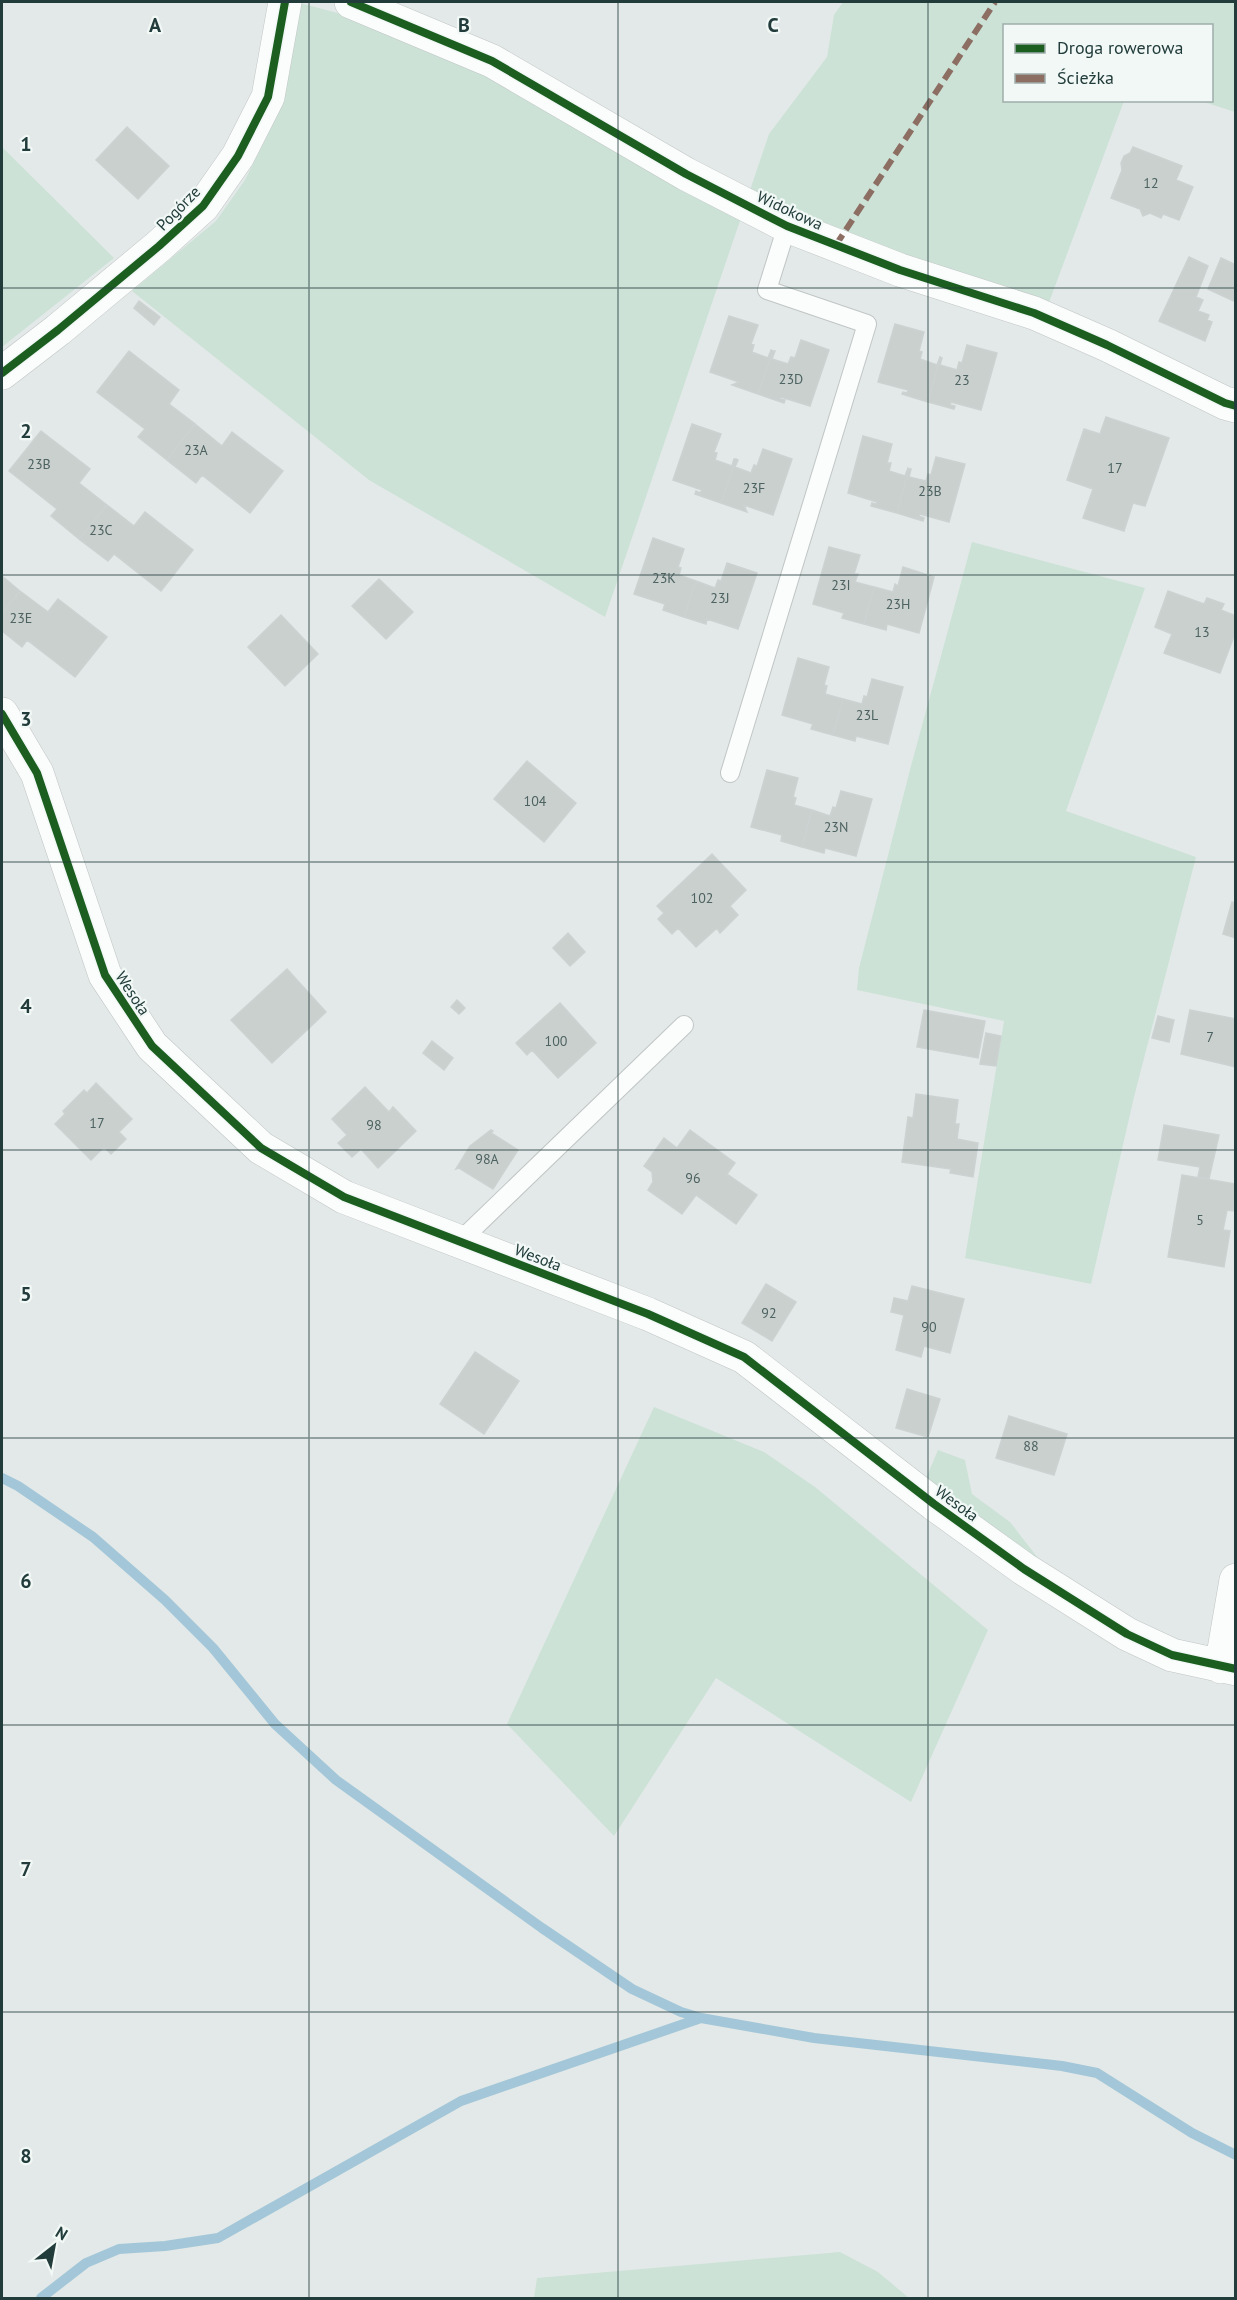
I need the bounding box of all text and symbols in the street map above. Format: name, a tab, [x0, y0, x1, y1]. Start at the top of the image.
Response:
text: A	[149, 12, 162, 38]
text: B	[458, 12, 470, 38]
text: C	[767, 12, 779, 38]
legend	[1003, 24, 1213, 102]
text: Droga rowerowa	[1057, 36, 1183, 59]
text: Ścieżka	[1057, 66, 1114, 89]
text: 1	[20, 131, 32, 157]
house number: 12	[1143, 174, 1159, 192]
street label: Pogórze	[152, 181, 204, 235]
street label: Widokowa	[754, 186, 826, 234]
house number: 23D	[779, 370, 803, 388]
house number: 23	[954, 371, 970, 389]
text: 2	[20, 418, 32, 444]
house number: 23A	[184, 441, 209, 459]
house number: 23B	[27, 455, 51, 473]
house number: 17	[1107, 459, 1123, 477]
house number: 23F	[743, 479, 765, 497]
house number: 23B	[918, 482, 942, 500]
house number: 23C	[89, 521, 113, 539]
house number: 23K	[652, 569, 676, 587]
house number: 23I	[831, 576, 851, 594]
house number: 23J	[710, 589, 730, 607]
house number: 23H	[886, 595, 910, 613]
house number: 23E	[10, 609, 32, 627]
house number: 13	[1194, 623, 1210, 641]
text: 3	[20, 706, 32, 732]
house number: 23L	[856, 706, 878, 724]
house number: 104	[524, 792, 547, 810]
house number: 23N	[824, 818, 848, 836]
house number: 102	[691, 889, 713, 907]
street label: Wesoła	[111, 967, 155, 1019]
text: 4	[20, 993, 32, 1019]
house number: 7	[1206, 1028, 1214, 1046]
house number: 100	[545, 1032, 568, 1050]
house number: 17	[89, 1114, 105, 1132]
house number: 98	[366, 1116, 382, 1134]
house number: 98A	[475, 1150, 500, 1168]
house number: 96	[685, 1169, 701, 1187]
house number: 5	[1196, 1211, 1204, 1229]
street label: Wesoła	[512, 1239, 564, 1275]
text: 5	[20, 1281, 32, 1307]
house number: 92	[761, 1304, 777, 1322]
house number: 90	[921, 1318, 937, 1336]
house number: 88	[1023, 1437, 1039, 1455]
street label: Wesoła	[931, 1481, 983, 1525]
text: 6	[20, 1568, 32, 1594]
text: 7	[20, 1856, 32, 1882]
text: 8	[20, 2143, 32, 2169]
north arrow	[24, 2216, 84, 2276]
text: N	[52, 2222, 71, 2244]

